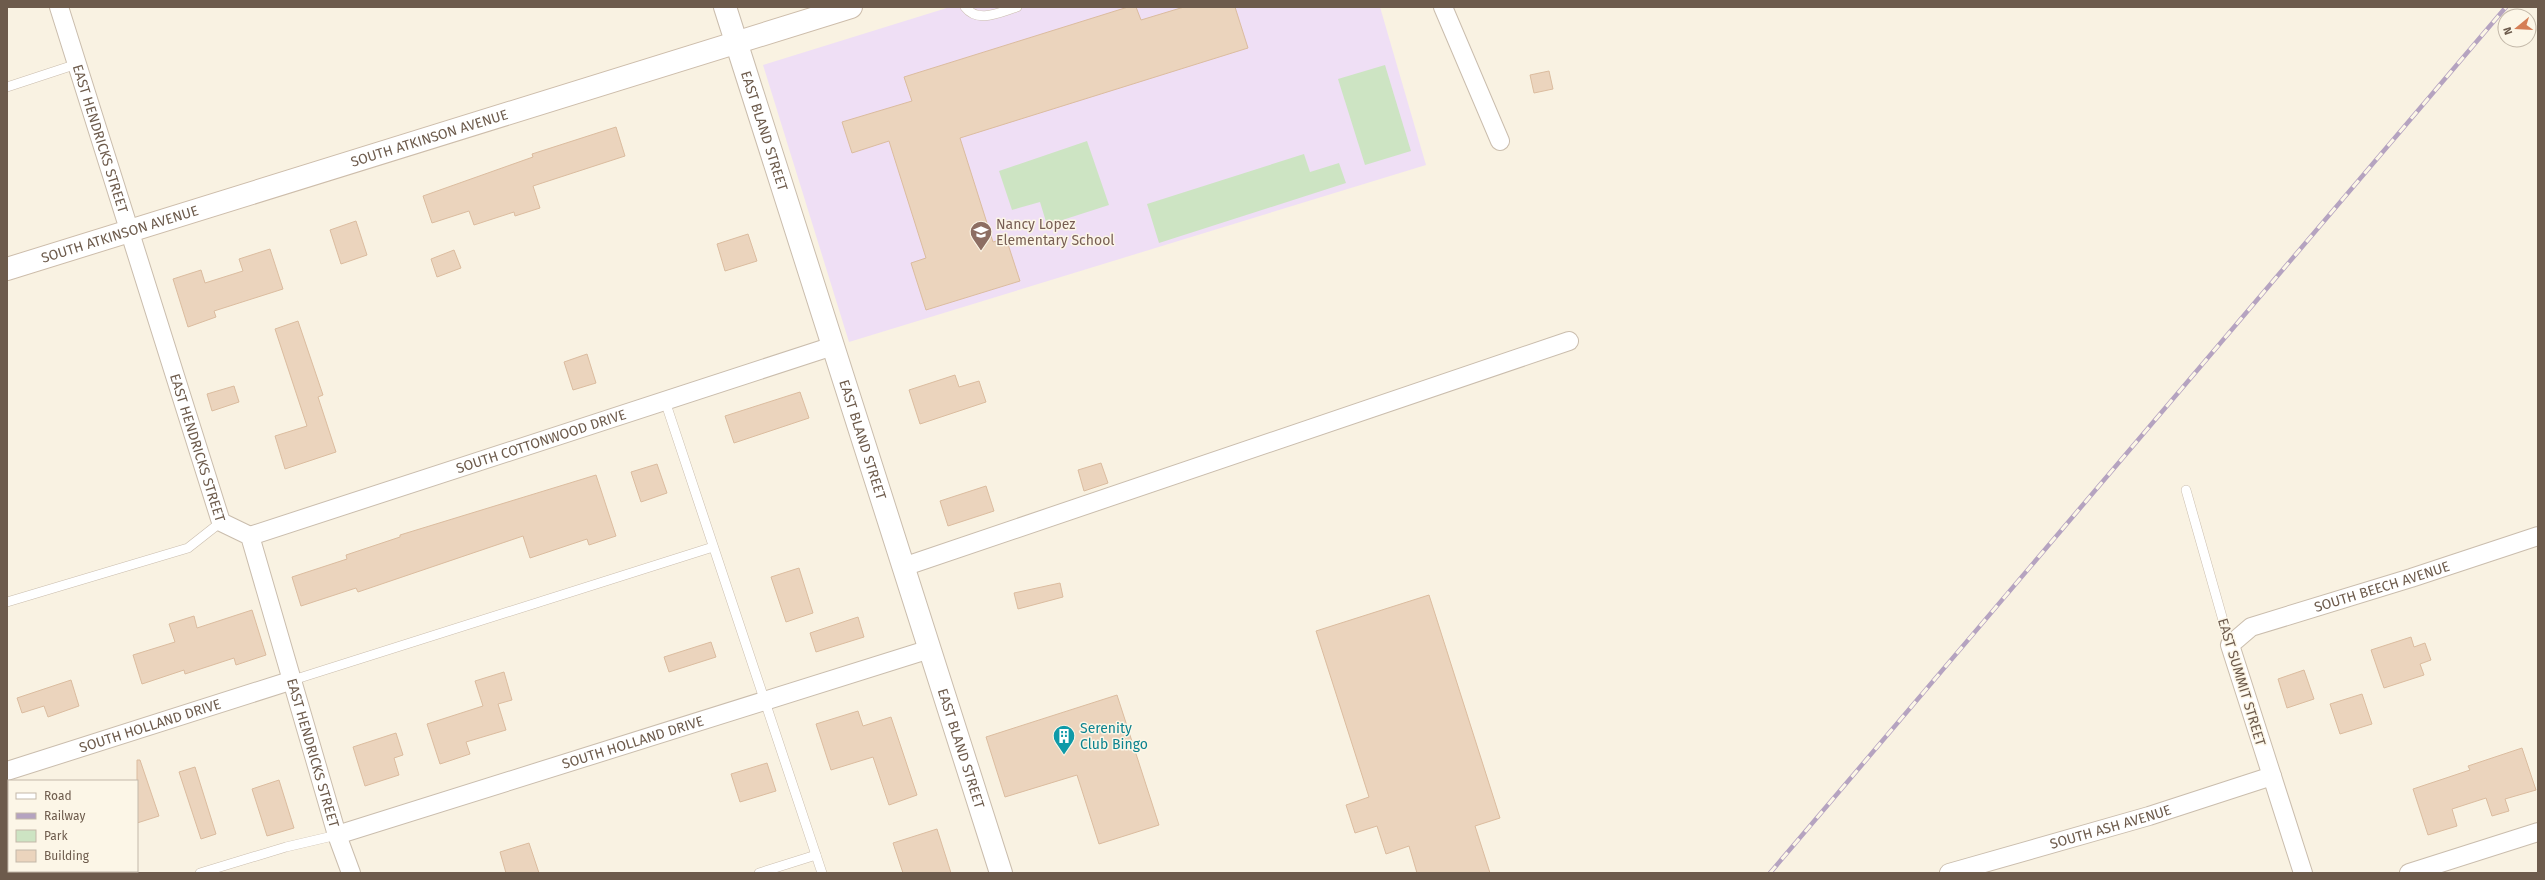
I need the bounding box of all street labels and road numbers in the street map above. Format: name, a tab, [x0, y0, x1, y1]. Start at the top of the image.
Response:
street label: EAST HENDRICKS STREET	[69, 62, 131, 216]
street label: EAST BLAND STREET	[737, 69, 791, 194]
street label: SOUTH ATKINSON AVENUE	[349, 106, 510, 171]
street label: SOUTH ATKINSON AVENUE	[39, 202, 201, 267]
street label: EAST HENDRICKS STREET	[166, 372, 229, 525]
street label: EAST BLAND STREET	[835, 378, 890, 503]
street label: SOUTH COTTONWOOD DRIVE	[454, 406, 628, 477]
street label: SOUTH BEECH AVENUE	[2312, 558, 2452, 616]
street label: EAST SUMMIT STREET	[2214, 616, 2269, 749]
street label: EAST HENDRICKS STREET	[283, 676, 343, 830]
street label: EAST BLAND STREET	[934, 686, 988, 811]
street label: SOUTH HOLLAND DRIVE	[77, 696, 223, 756]
street label: SOUTH HOLLAND DRIVE	[560, 712, 706, 773]
street label: SOUTH ASH AVENUE	[2048, 801, 2173, 853]

